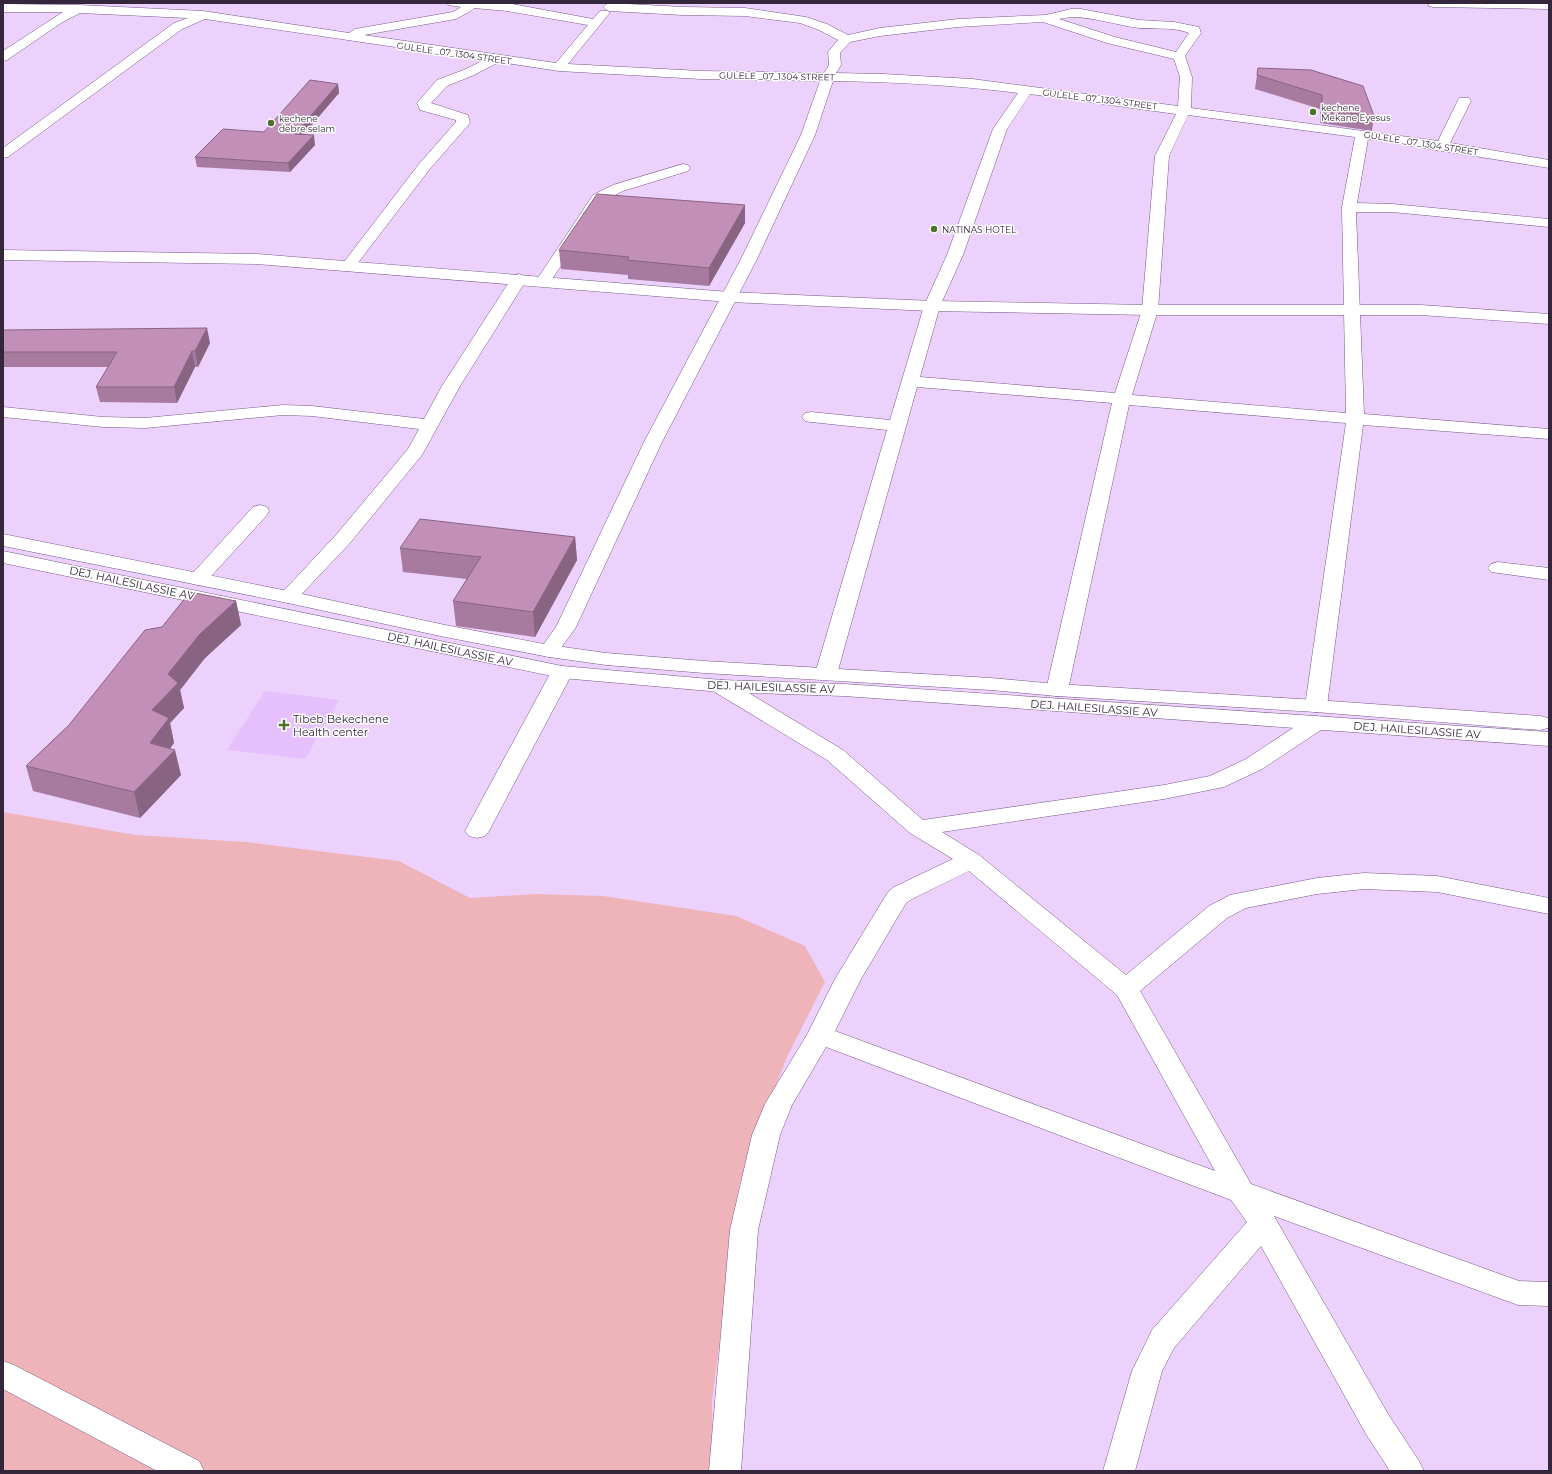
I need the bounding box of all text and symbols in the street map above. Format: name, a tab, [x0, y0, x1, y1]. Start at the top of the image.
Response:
street label: GULELE _07_1304 STREET	[396, 40, 513, 67]
street label: GULELE _07_1304 STREET	[719, 69, 836, 83]
street label: GULELE _07_1304 STREET	[1042, 86, 1159, 112]
place label: kechene Mekane Eyesus	[1321, 102, 1391, 123]
marker: kechene Mekane Eyesus	[1308, 107, 1318, 117]
place label: kechene debre selam	[279, 113, 335, 134]
marker: kechene debre selam	[266, 118, 276, 128]
street label: GULELE _07_1304 STREET	[1363, 129, 1480, 158]
marker: NATINAS HOTEL	[929, 224, 939, 234]
place label: NATINAS HOTEL	[942, 224, 1017, 235]
street label: DEJ. HAILESILASSIE AV	[68, 563, 196, 603]
street label: DEJ. HAILESILASSIE AV	[386, 629, 514, 669]
street label: DEJ. HAILESILASSIE AV	[707, 678, 835, 696]
street label: DEJ. HAILESILASSIE AV	[1030, 697, 1159, 719]
place label: Tibeb Bekechene Health center	[293, 712, 389, 739]
marker: Tibeb Bekechene Health center	[278, 719, 290, 731]
street label: DEJ. HAILESILASSIE AV	[1353, 719, 1482, 741]

